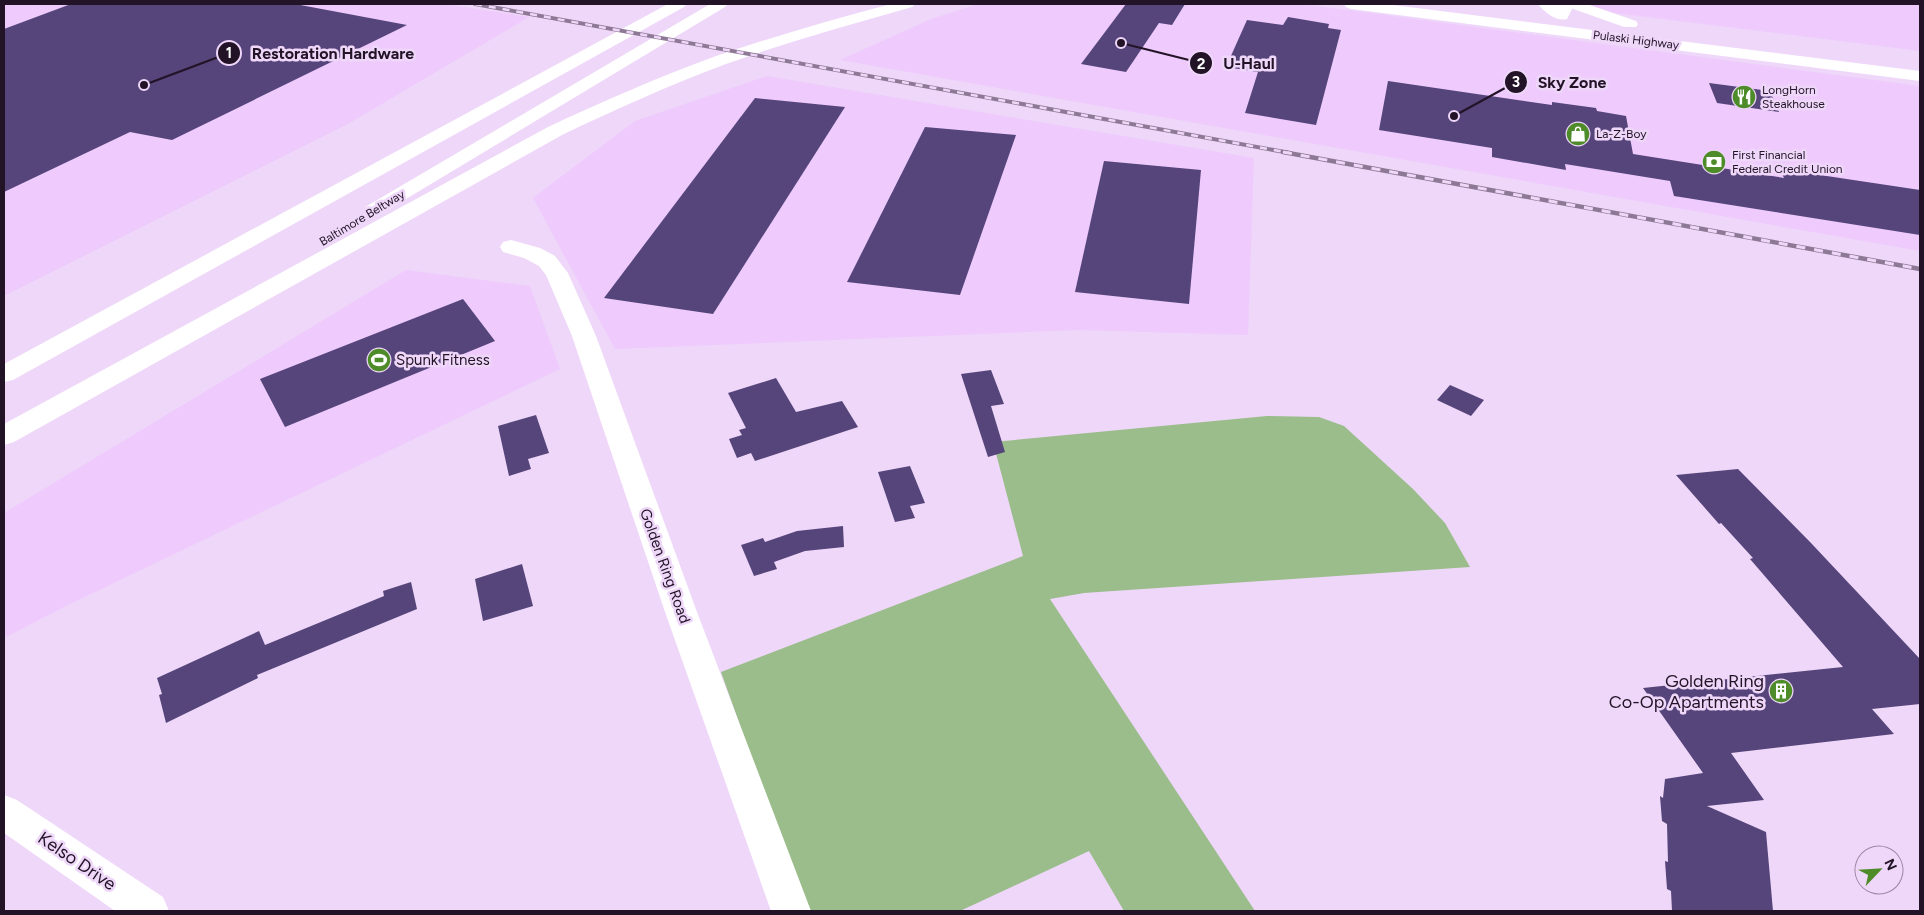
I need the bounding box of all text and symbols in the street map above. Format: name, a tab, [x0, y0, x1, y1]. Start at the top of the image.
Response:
street label: Pulaski Highway	[1592, 28, 1680, 52]
callout: Restoration Hardware	[217, 37, 424, 68]
text: 1	[226, 44, 232, 62]
text: Restoration Hardware	[252, 44, 414, 63]
callout: U-Haul	[1188, 48, 1284, 79]
text: U-Haul	[1223, 54, 1275, 73]
text: 2	[1197, 55, 1206, 73]
callout: Sky Zone	[1503, 66, 1617, 97]
text: 3	[1512, 73, 1520, 91]
text: Sky Zone	[1538, 73, 1606, 92]
place label: LongHorn Steakhouse	[1762, 83, 1825, 111]
restaurant icon: LongHorn Steakhouse	[1731, 84, 1757, 110]
shop icon: La-Z-Boy	[1565, 121, 1591, 147]
place label: La-Z-Boy	[1596, 127, 1647, 141]
place label: First Financial Federal Credit Union	[1732, 148, 1843, 176]
bank icon: First Financial Federal Credit Union	[1701, 149, 1727, 175]
street label: Baltimore Beltway	[317, 187, 408, 249]
sports icon: Spunk Fitness	[366, 347, 392, 373]
place label: Spunk Fitness	[396, 351, 490, 369]
street label: Golden Ring Road	[636, 506, 694, 626]
place label: Golden Ring Co-Op Apartments	[1609, 670, 1764, 713]
building icon: Golden Ring Co-Op Apartments	[1768, 678, 1794, 704]
street label: Kelso Drive	[34, 827, 120, 895]
north arrow	[1854, 845, 1904, 895]
text: N	[1880, 856, 1900, 873]

